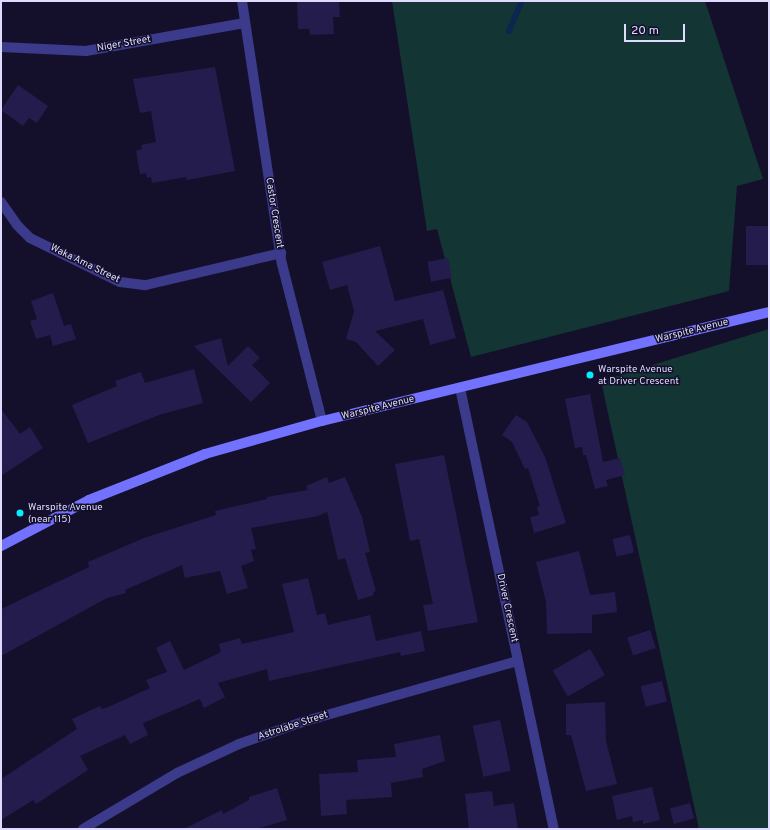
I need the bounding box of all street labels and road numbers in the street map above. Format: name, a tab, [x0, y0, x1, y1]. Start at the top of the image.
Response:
street label: Niger Street	[96, 33, 152, 55]
street label: Castor Crescent	[262, 177, 286, 249]
street label: Waka Ama Street	[48, 242, 122, 286]
street label: Warspite Avenue	[654, 316, 730, 346]
street label: Warspite Avenue	[340, 393, 416, 423]
street label: Driver Crescent	[494, 573, 520, 643]
street label: Astrolabe Street	[257, 709, 329, 743]

